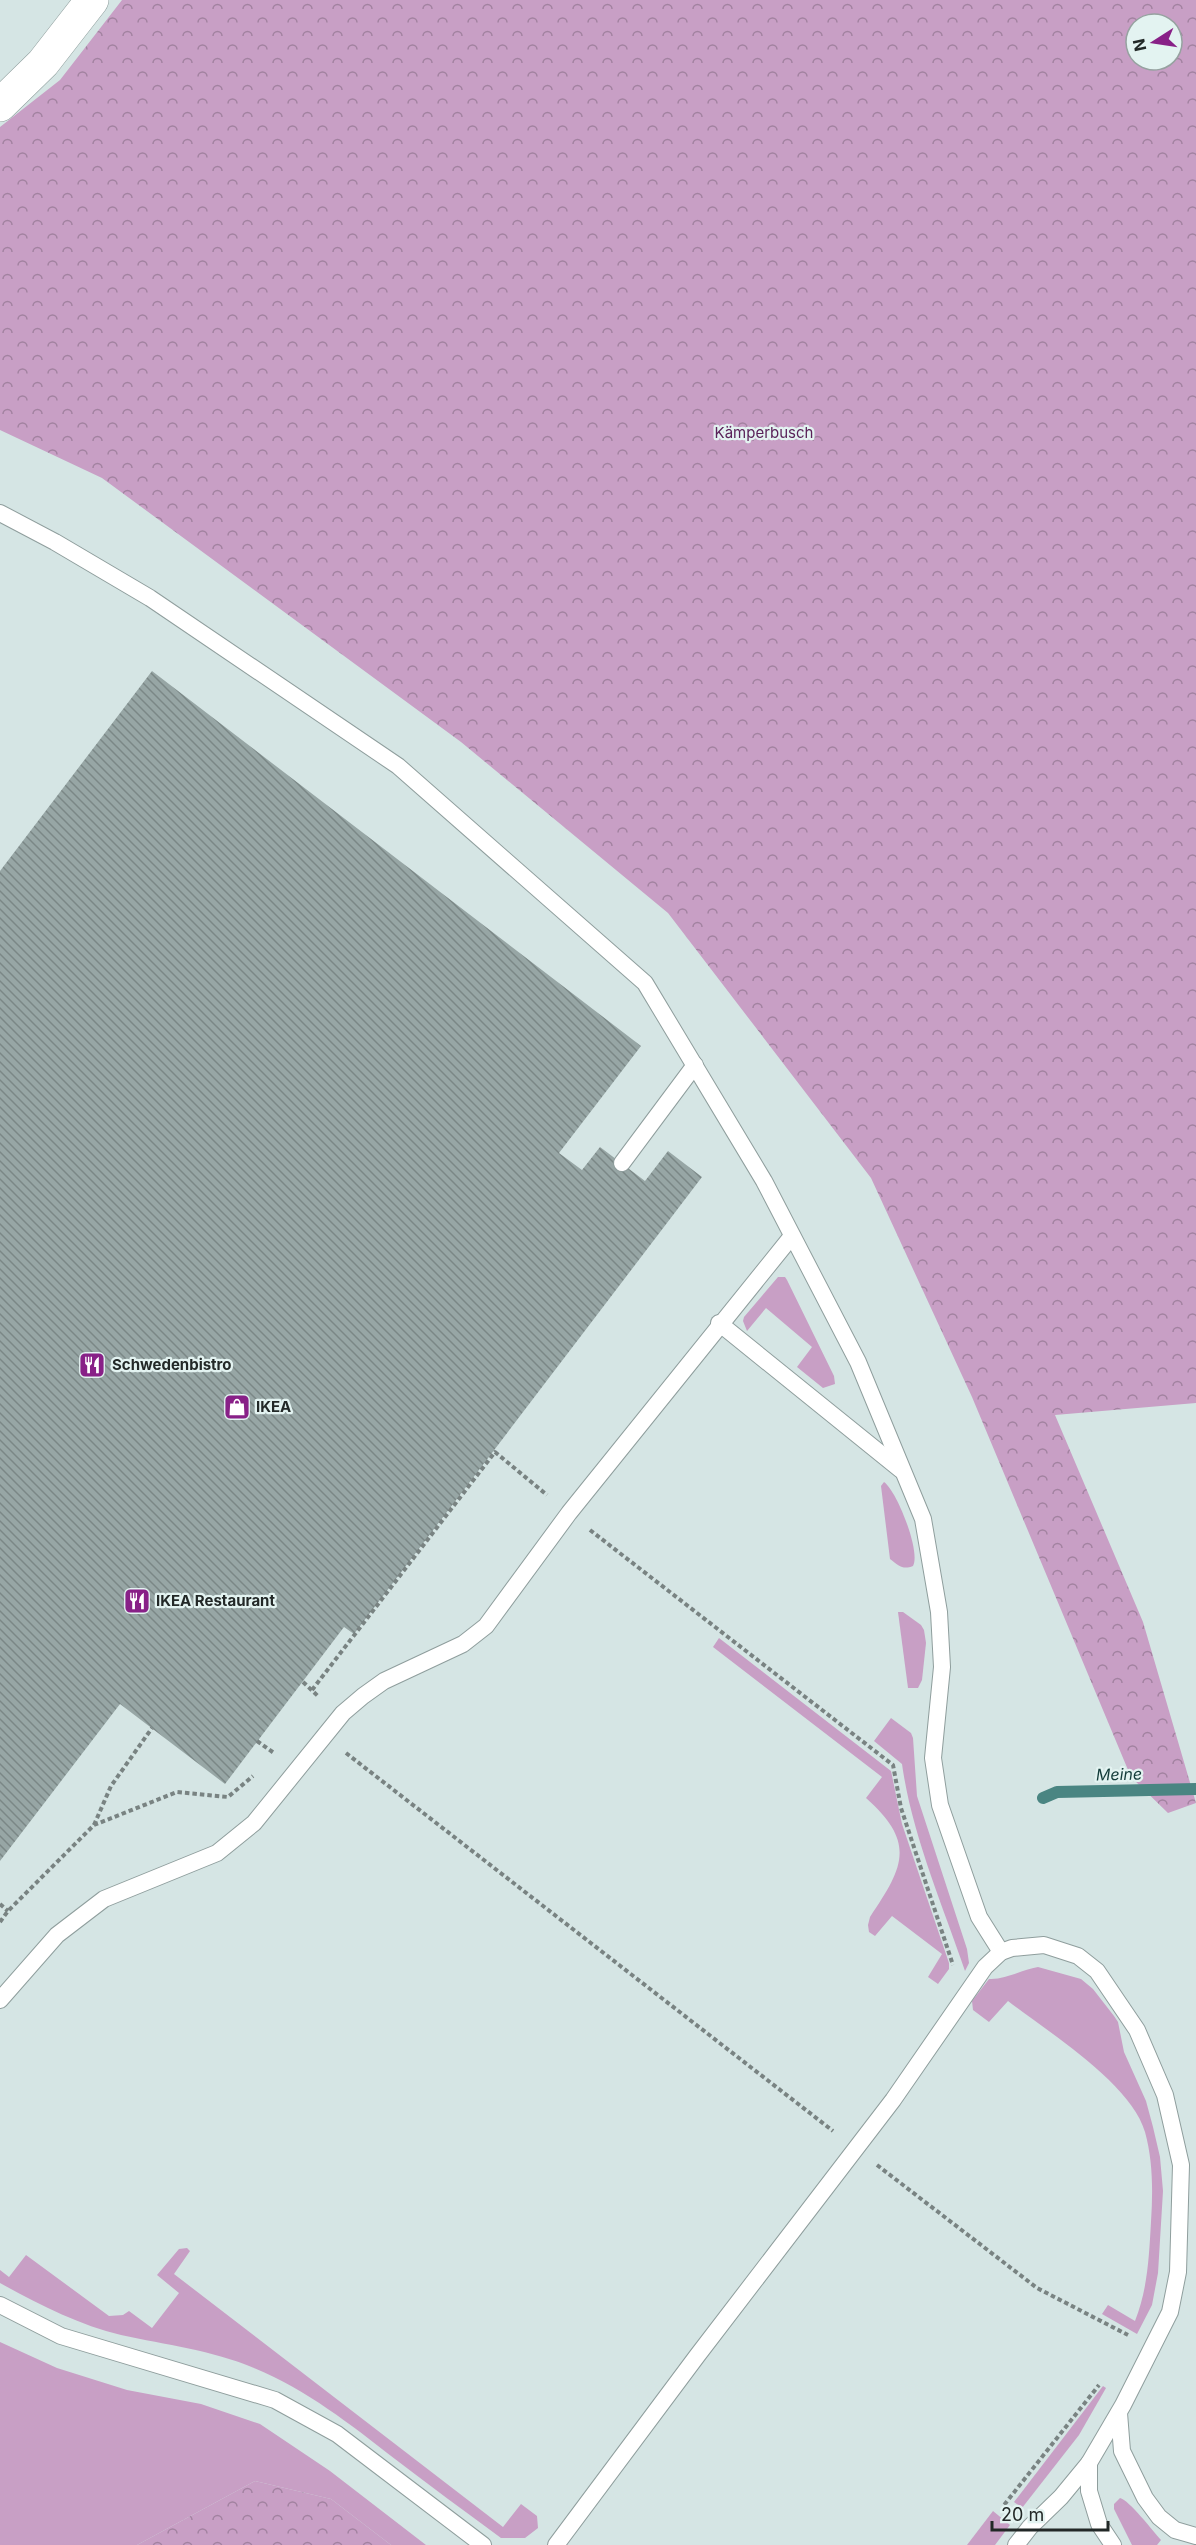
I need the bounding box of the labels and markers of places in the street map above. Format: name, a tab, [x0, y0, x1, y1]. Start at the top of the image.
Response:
restaurant icon: Schwedenbistro	[77, 1350, 107, 1380]
place label: Schwedenbistro	[112, 1355, 232, 1374]
shop icon: IKEA	[222, 1392, 252, 1422]
place label: IKEA	[256, 1397, 291, 1416]
restaurant icon: IKEA Restaurant	[122, 1586, 152, 1616]
place label: IKEA Restaurant	[156, 1591, 275, 1610]

